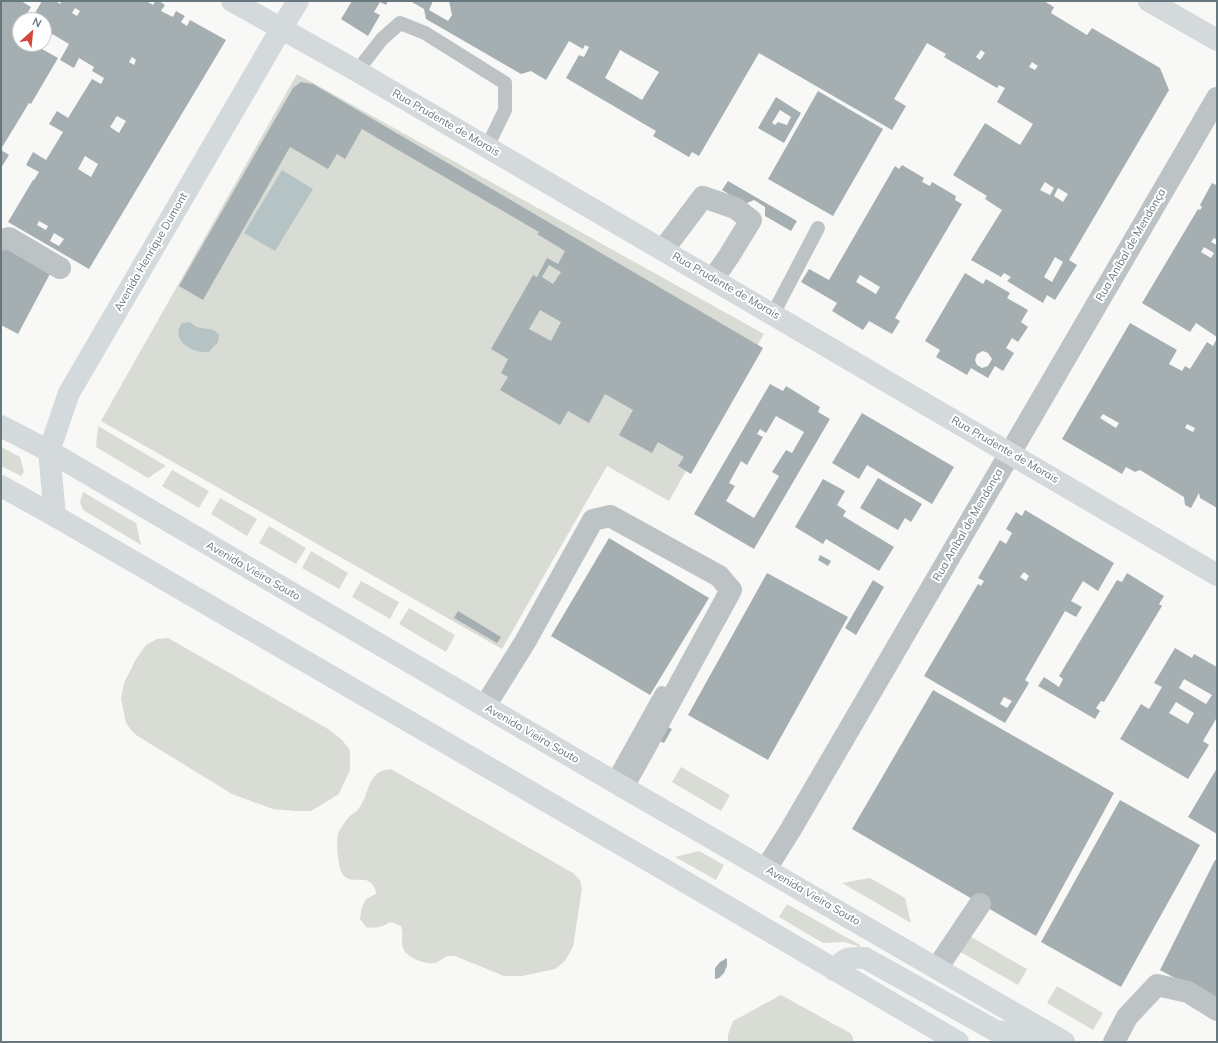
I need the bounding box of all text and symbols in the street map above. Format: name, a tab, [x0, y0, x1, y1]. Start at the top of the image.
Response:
north arrow	[12, 12, 52, 52]
text: N	[30, 14, 44, 30]
street label: Rua Prudente de Morais	[390, 87, 502, 159]
street label: Rua Aníbal de Mendonça	[1093, 186, 1169, 304]
street label: Avenida Henrique Dumont	[112, 190, 190, 314]
street label: Rua Prudente de Morais	[670, 250, 782, 322]
street label: Rua Prudente de Morais	[949, 414, 1061, 486]
street label: Rua Aníbal de Mendonça	[930, 466, 1006, 584]
street label: Avenida Vieira Souto	[204, 539, 302, 603]
street label: Avenida Vieira Souto	[483, 702, 581, 766]
street label: Avenida Vieira Souto	[764, 864, 862, 928]

